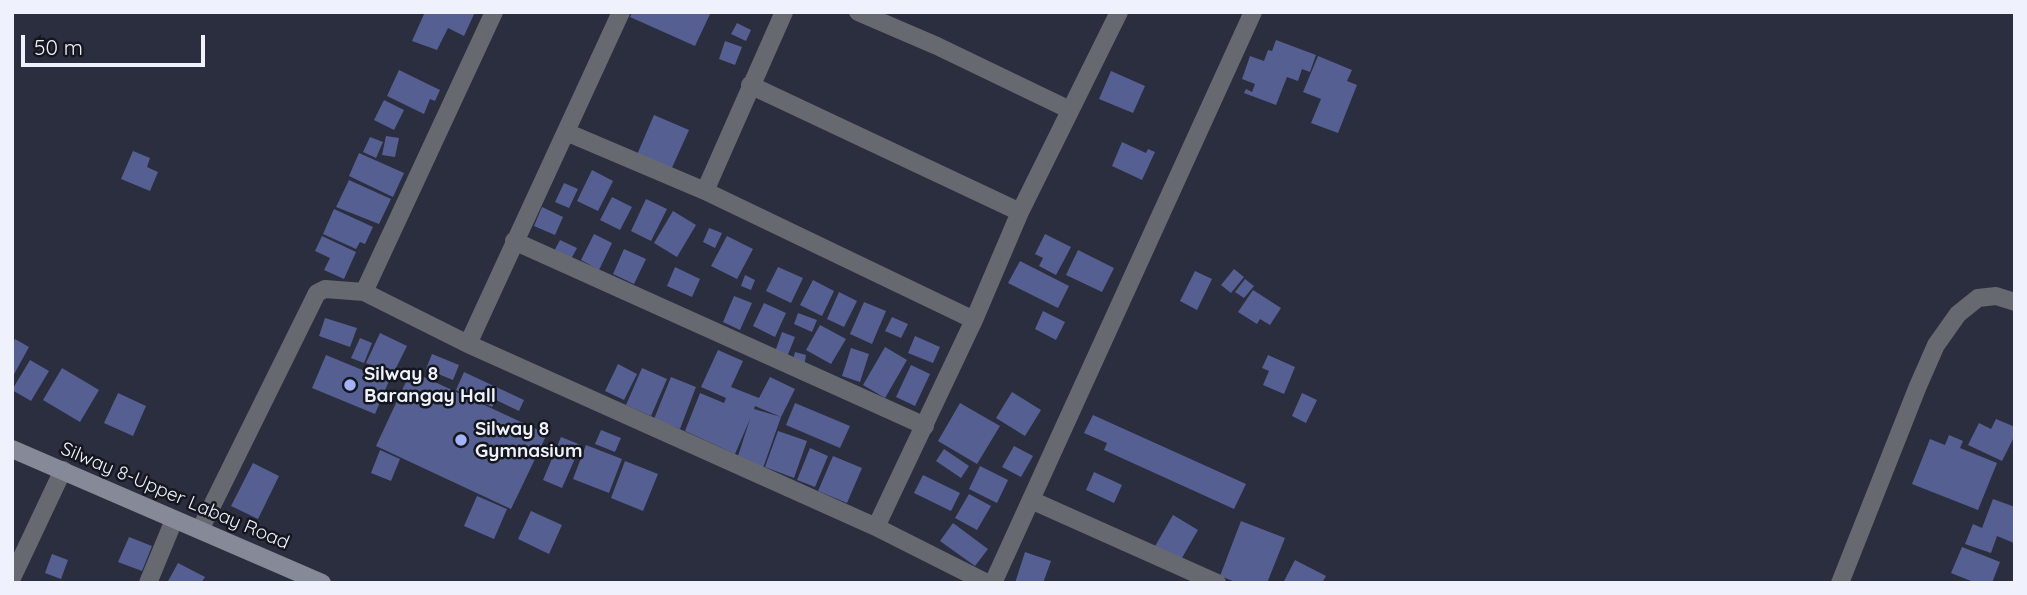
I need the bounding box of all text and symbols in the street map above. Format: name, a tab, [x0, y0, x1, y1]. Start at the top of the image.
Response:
scale bar	[24, 21, 208, 65]
text: 50 m	[34, 34, 83, 60]
place label: Silway 8 Barangay Hall	[364, 363, 496, 407]
marker: Silway 8 Barangay Hall	[342, 377, 358, 393]
place label: Silway 8 Gymnasium	[475, 418, 582, 462]
marker: Silway 8 Gymnasium	[453, 432, 469, 448]
street label: Silway 8-Upper Labay Road	[57, 437, 293, 555]

